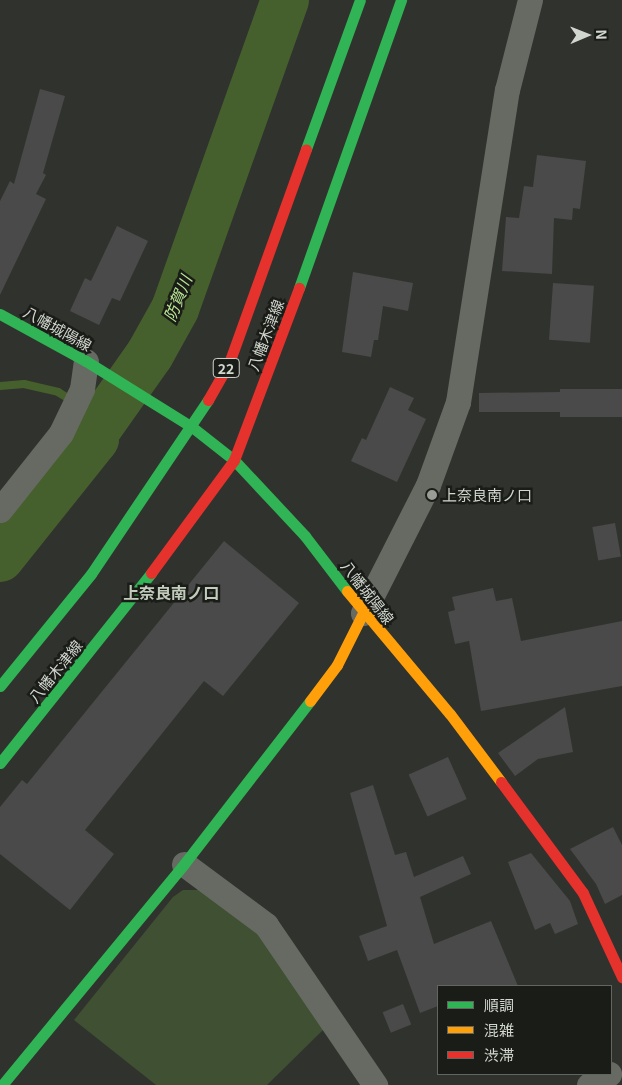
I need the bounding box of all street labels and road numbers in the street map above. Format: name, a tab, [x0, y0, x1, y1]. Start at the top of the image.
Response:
street label: 八幡木津線	[243, 297, 287, 373]
street label: 八幡城陽線	[21, 302, 95, 354]
road number: 22	[212, 356, 240, 379]
street label: 八幡城陽線	[338, 557, 398, 627]
street label: 八幡木津線	[24, 636, 86, 706]

